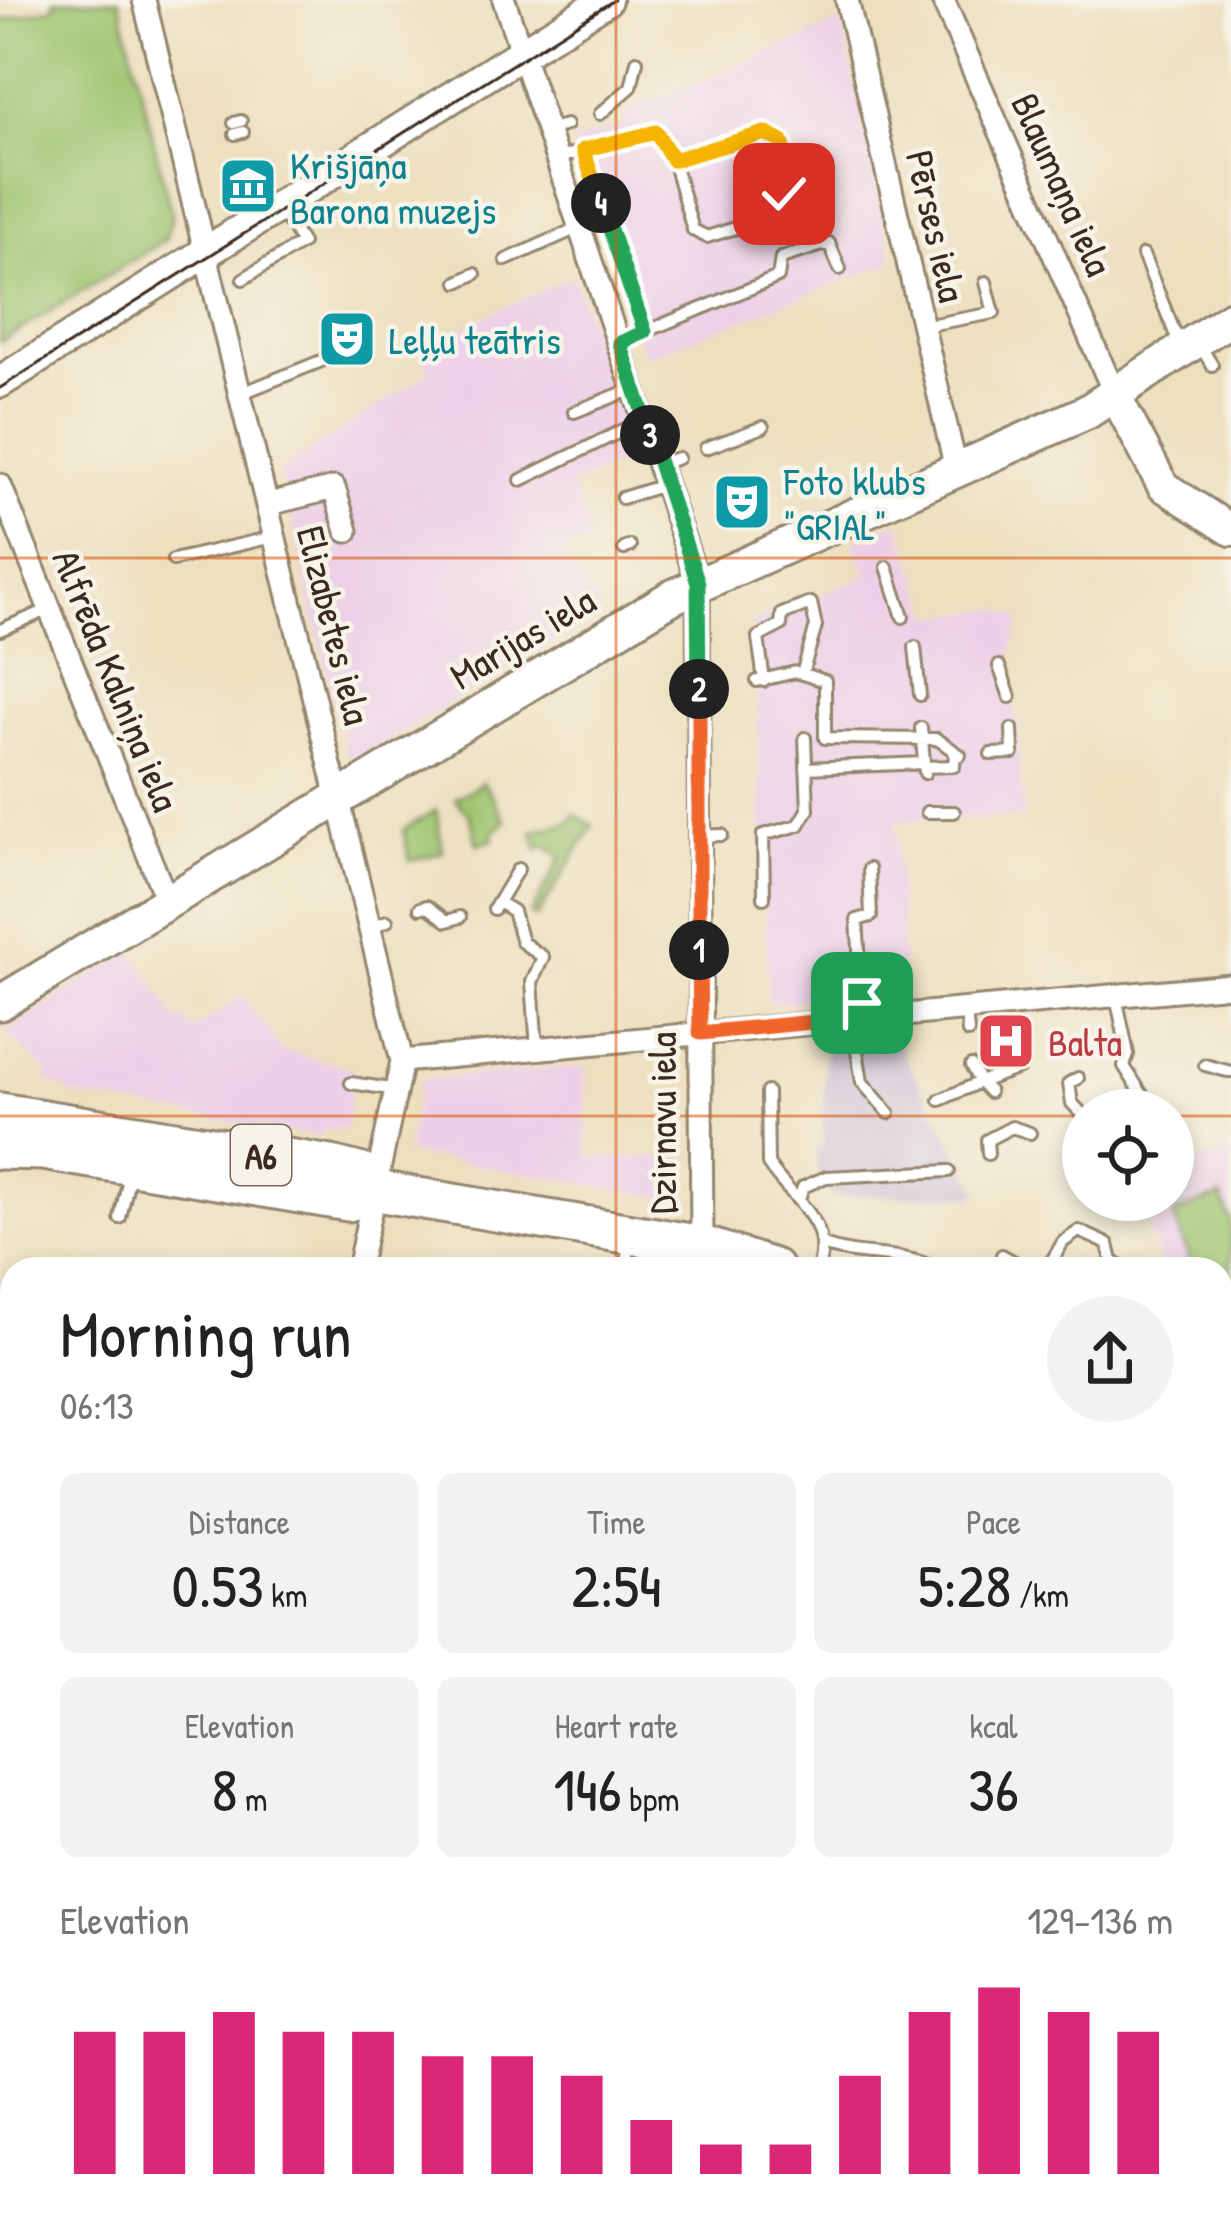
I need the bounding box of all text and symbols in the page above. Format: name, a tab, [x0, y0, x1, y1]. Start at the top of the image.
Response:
street label: Blaumaņa iela	[999, 84, 1127, 284]
place label: Krišjāņa Barona muzejs	[290, 138, 496, 236]
pin	[733, 143, 835, 245]
street label: Pērses iela	[894, 145, 980, 307]
museum icon: Krišjāņa Barona muzejs	[217, 155, 279, 217]
icon: check	[751, 161, 817, 227]
pin: 4	[571, 173, 631, 233]
text: 4	[595, 181, 607, 225]
theatre icon: Leļļu teātris	[316, 308, 378, 370]
place label: Leļļu teātris	[389, 313, 561, 366]
pin: 3	[620, 405, 680, 465]
text: 3	[643, 413, 657, 457]
place label: Foto klubs "GRIAL"	[783, 454, 926, 552]
theatre icon: Foto klubs "GRIAL"	[711, 471, 773, 533]
street label: Elizabetes iela	[285, 520, 385, 730]
street label: Alfrēda Kalniņa iela	[40, 541, 194, 819]
street label: Marijas iela	[440, 573, 604, 701]
pin: 2	[669, 659, 729, 719]
text: 2	[691, 667, 707, 711]
pin: 1	[669, 920, 729, 980]
text: 1	[693, 928, 705, 972]
pin	[811, 952, 913, 1054]
icon: arrive	[829, 970, 895, 1036]
hospital icon: Balta	[975, 1010, 1037, 1072]
place label: Balta	[1048, 1015, 1122, 1068]
street label: Dzirnavu iela	[635, 1032, 688, 1214]
map controls	[1062, 1089, 1194, 1221]
button: locate	[1062, 1089, 1194, 1221]
road number: A6	[231, 1125, 291, 1185]
text: Morning run	[60, 1288, 352, 1378]
button: share	[1047, 1296, 1173, 1422]
text: 06:13	[60, 1378, 134, 1431]
text: Distance	[189, 1500, 290, 1544]
text: Time	[587, 1500, 646, 1544]
text: Pace	[966, 1500, 1021, 1544]
text: 0.53	[172, 1544, 264, 1626]
text: 2:54	[572, 1544, 661, 1626]
text: 5:28	[918, 1544, 1011, 1626]
text: km	[264, 1573, 307, 1617]
text: /km	[1011, 1573, 1069, 1617]
text: Elevation	[185, 1704, 294, 1748]
text: Heart rate	[555, 1704, 678, 1748]
text: kcal	[969, 1704, 1018, 1748]
text: 8	[211, 1748, 237, 1830]
text: 146	[554, 1748, 622, 1830]
text: 36	[968, 1748, 1019, 1830]
text: m	[237, 1777, 268, 1821]
text: bpm	[622, 1777, 679, 1821]
text: Elevation	[60, 1893, 190, 1946]
text: 129–136 m	[1027, 1893, 1173, 1946]

